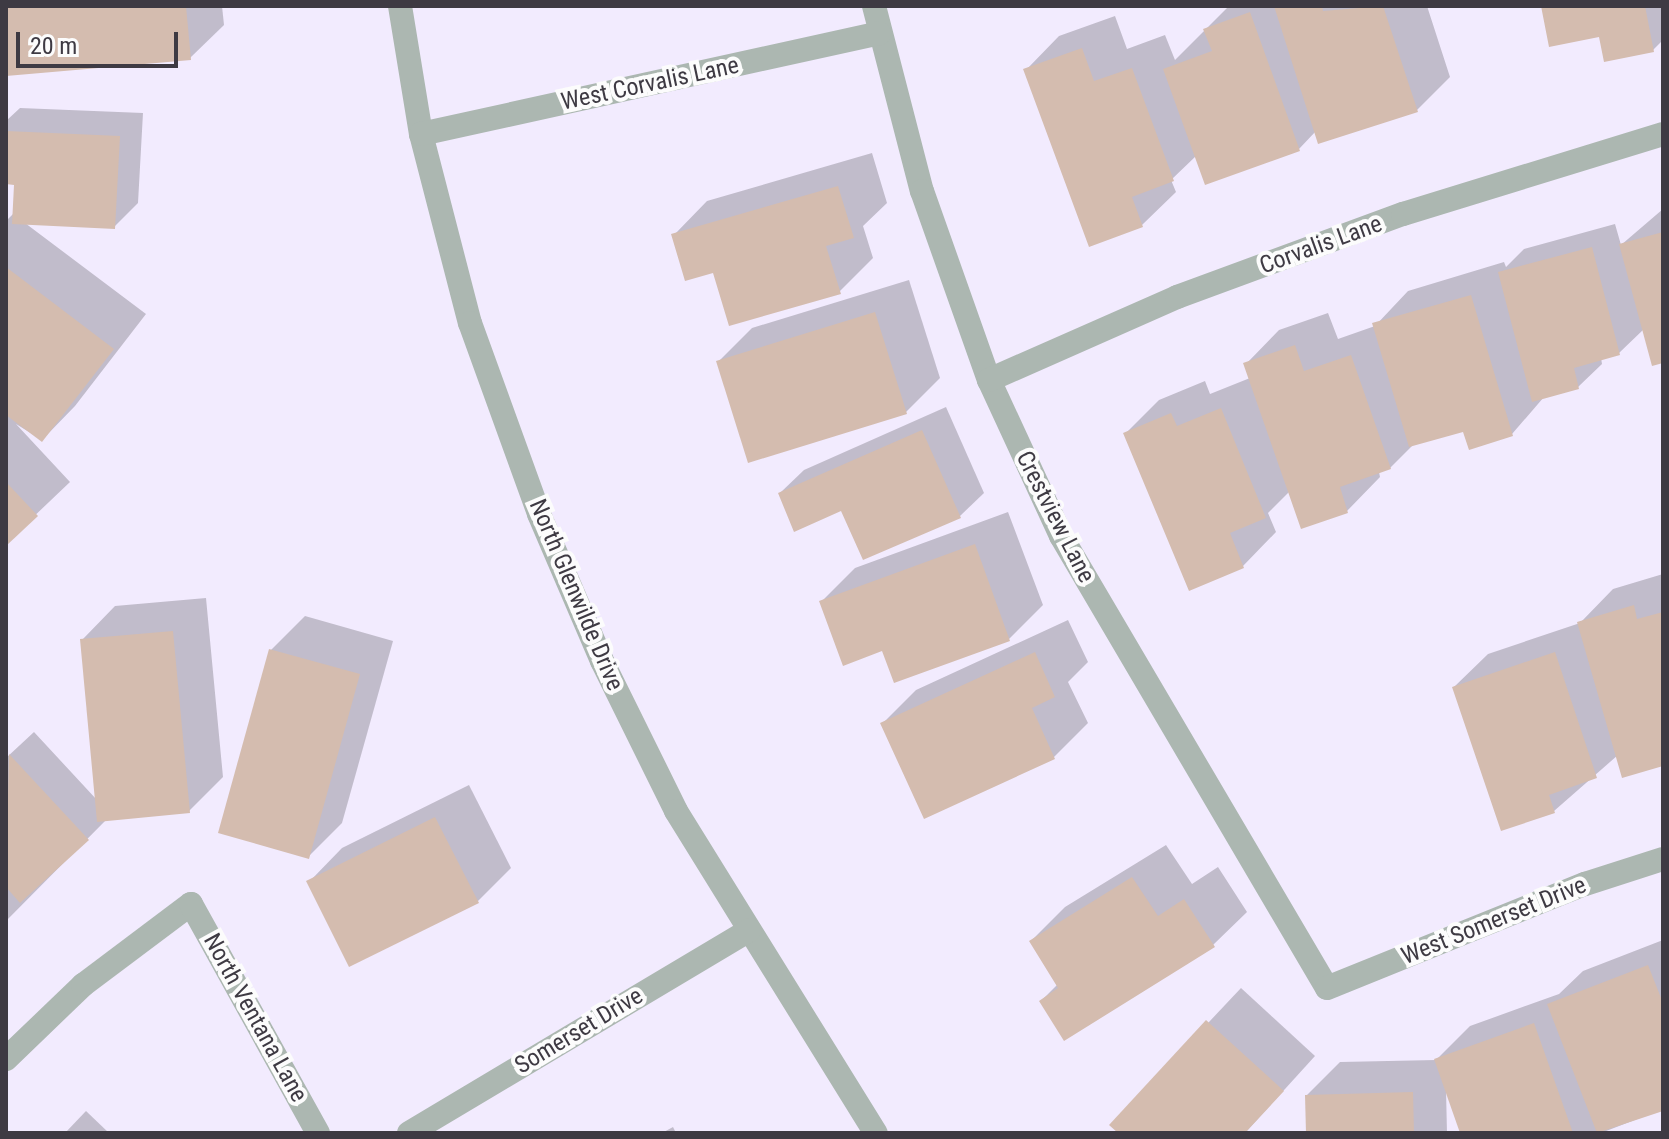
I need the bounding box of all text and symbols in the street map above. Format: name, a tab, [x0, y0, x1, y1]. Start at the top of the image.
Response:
scale bar	[20, 16, 182, 66]
text: 20 m	[30, 32, 77, 60]
street label: West Corvalis Lane	[559, 51, 741, 117]
street label: Corvalis Lane	[1256, 210, 1386, 280]
street label: Crestview Lane	[1010, 446, 1100, 588]
street label: North Glenwilde Drive	[523, 495, 629, 695]
street label: West Somerset Drive	[1397, 871, 1591, 971]
street label: North Ventana Lane	[197, 929, 313, 1107]
street label: Somerset Drive	[510, 982, 648, 1080]

